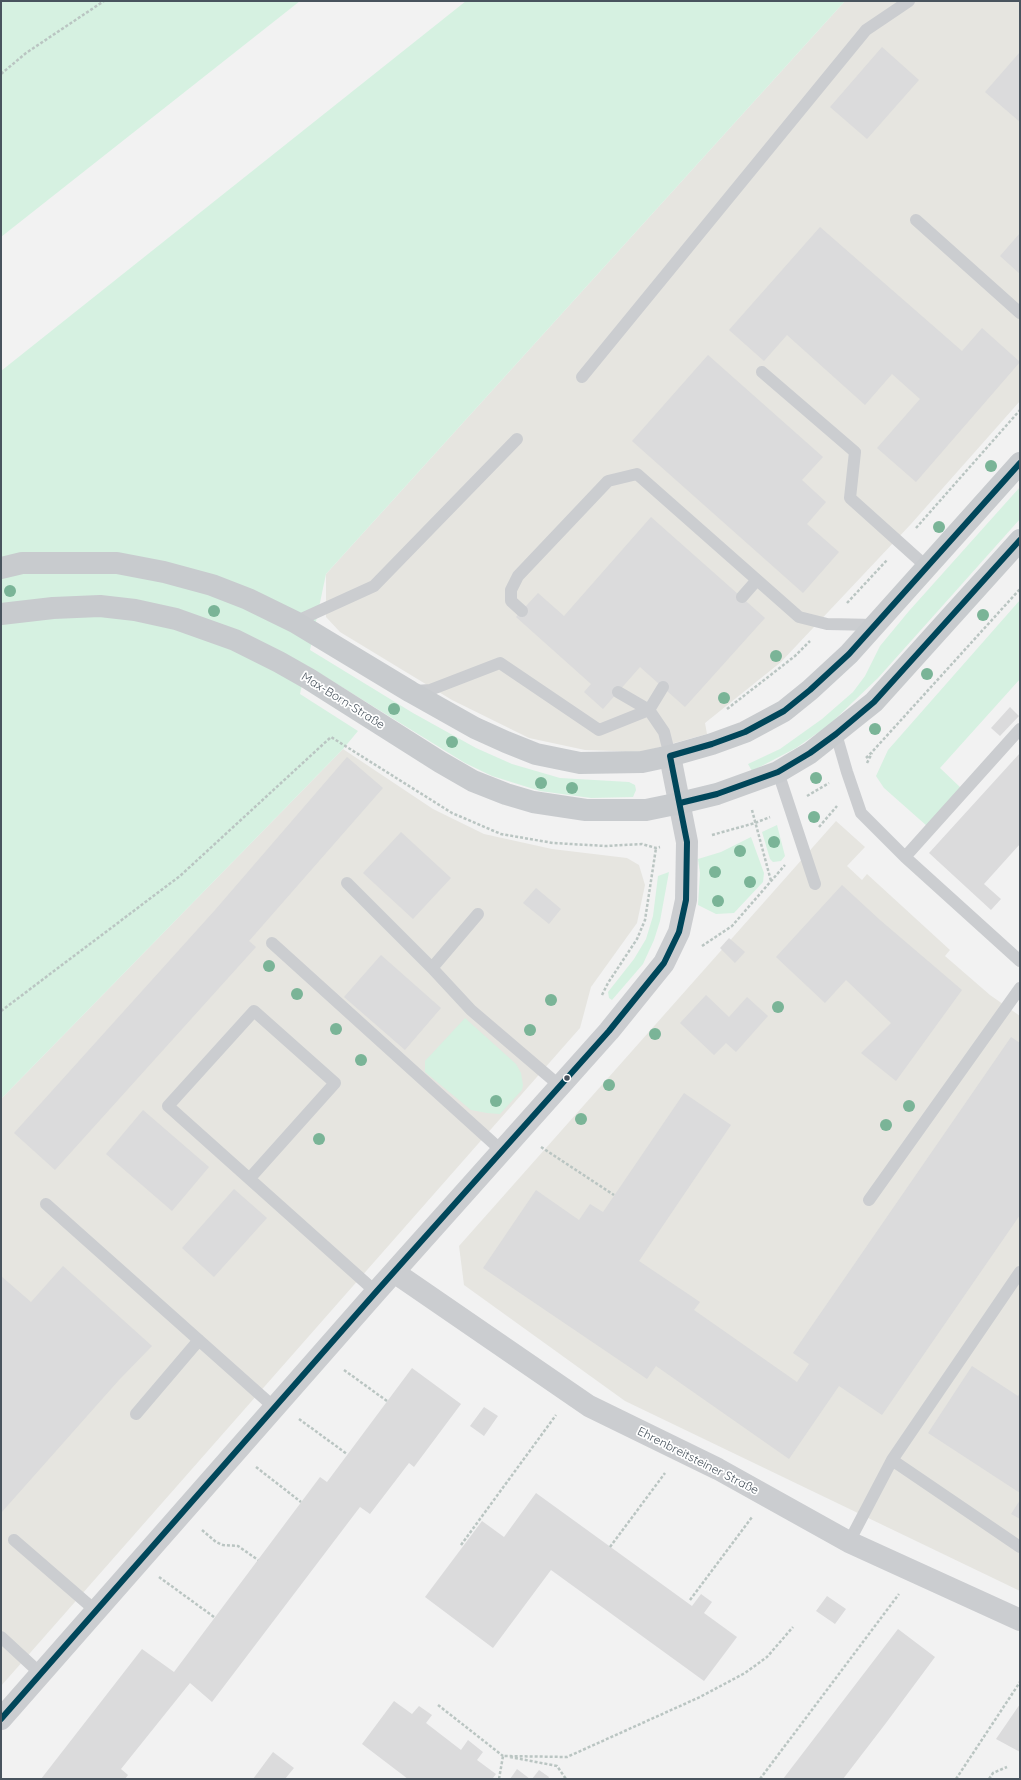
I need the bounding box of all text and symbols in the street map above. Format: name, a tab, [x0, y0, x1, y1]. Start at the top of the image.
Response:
street label: Max-Born-Straße	[299, 670, 387, 732]
unlabelled marker	[562, 1073, 572, 1083]
street label: Ehrenbreitsteiner Straße	[635, 1424, 761, 1498]

